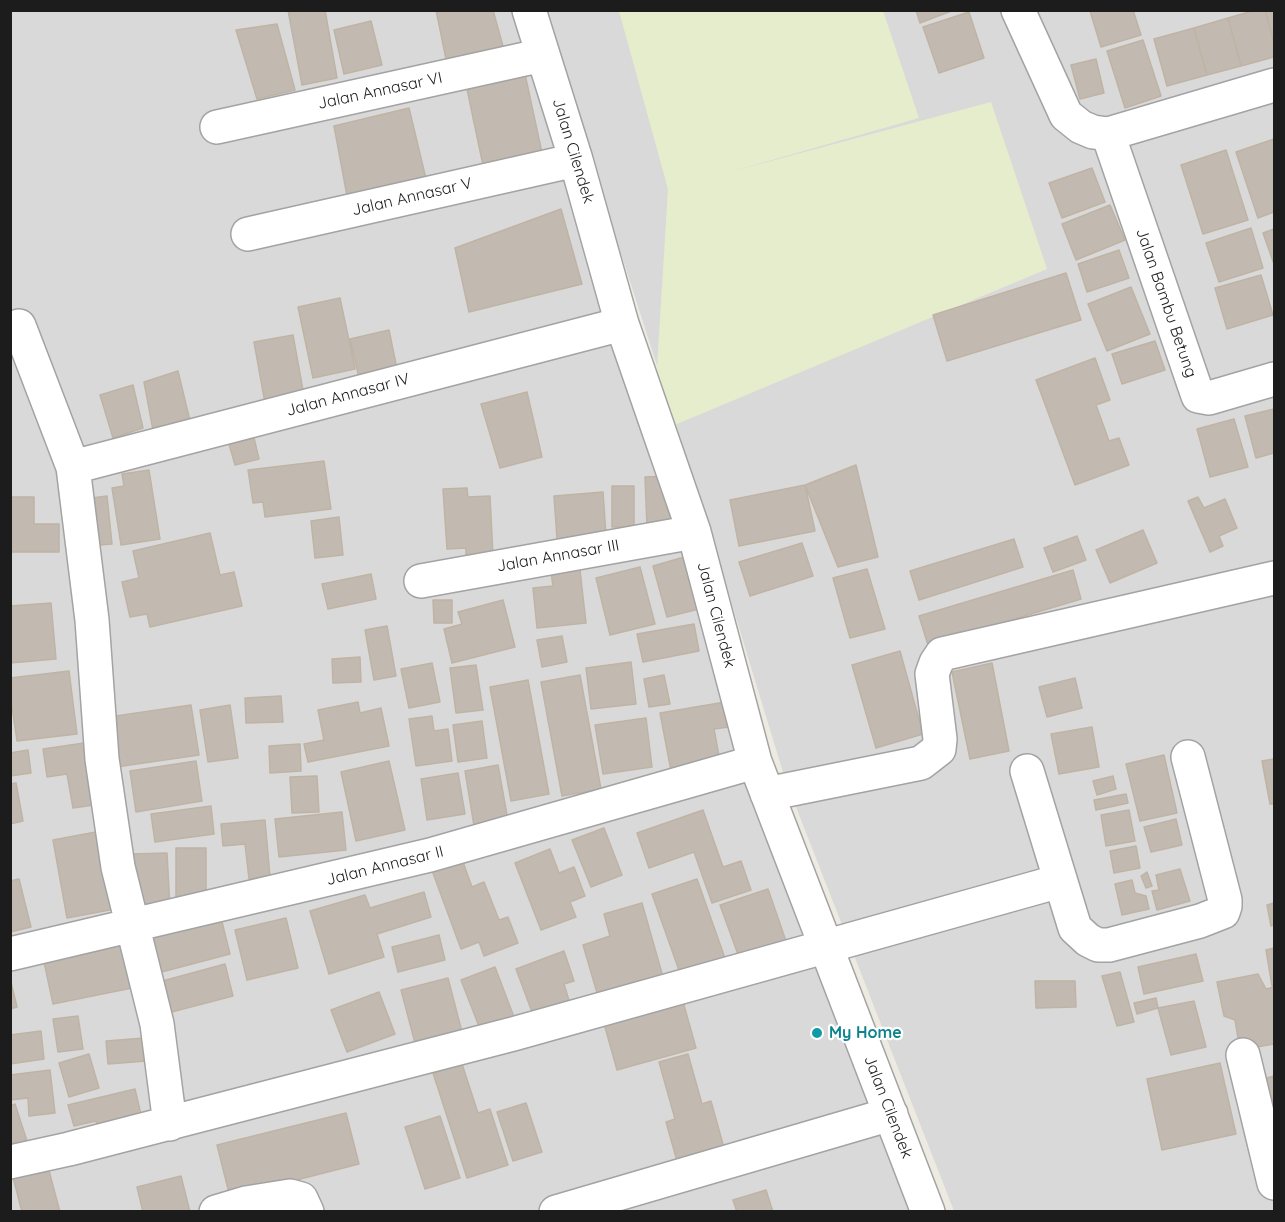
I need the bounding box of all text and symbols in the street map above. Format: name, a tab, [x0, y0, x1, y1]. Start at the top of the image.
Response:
street label: Jalan Annasar VI	[316, 68, 444, 114]
street label: Jalan Cilendek	[548, 96, 598, 206]
street label: Jalan Annasar V	[350, 174, 474, 220]
street label: Jalan Bambu Betung	[1131, 226, 1201, 380]
street label: Jalan Annasar IV	[284, 369, 412, 421]
street label: Jalan Annasar III	[495, 536, 621, 576]
street label: Jalan Cilendek	[693, 560, 739, 670]
street label: Jalan Annasar II	[324, 842, 446, 890]
place label: My Home	[829, 1023, 902, 1043]
marker: My Home	[810, 1026, 824, 1040]
street label: Jalan Cilendek	[860, 1053, 916, 1161]

